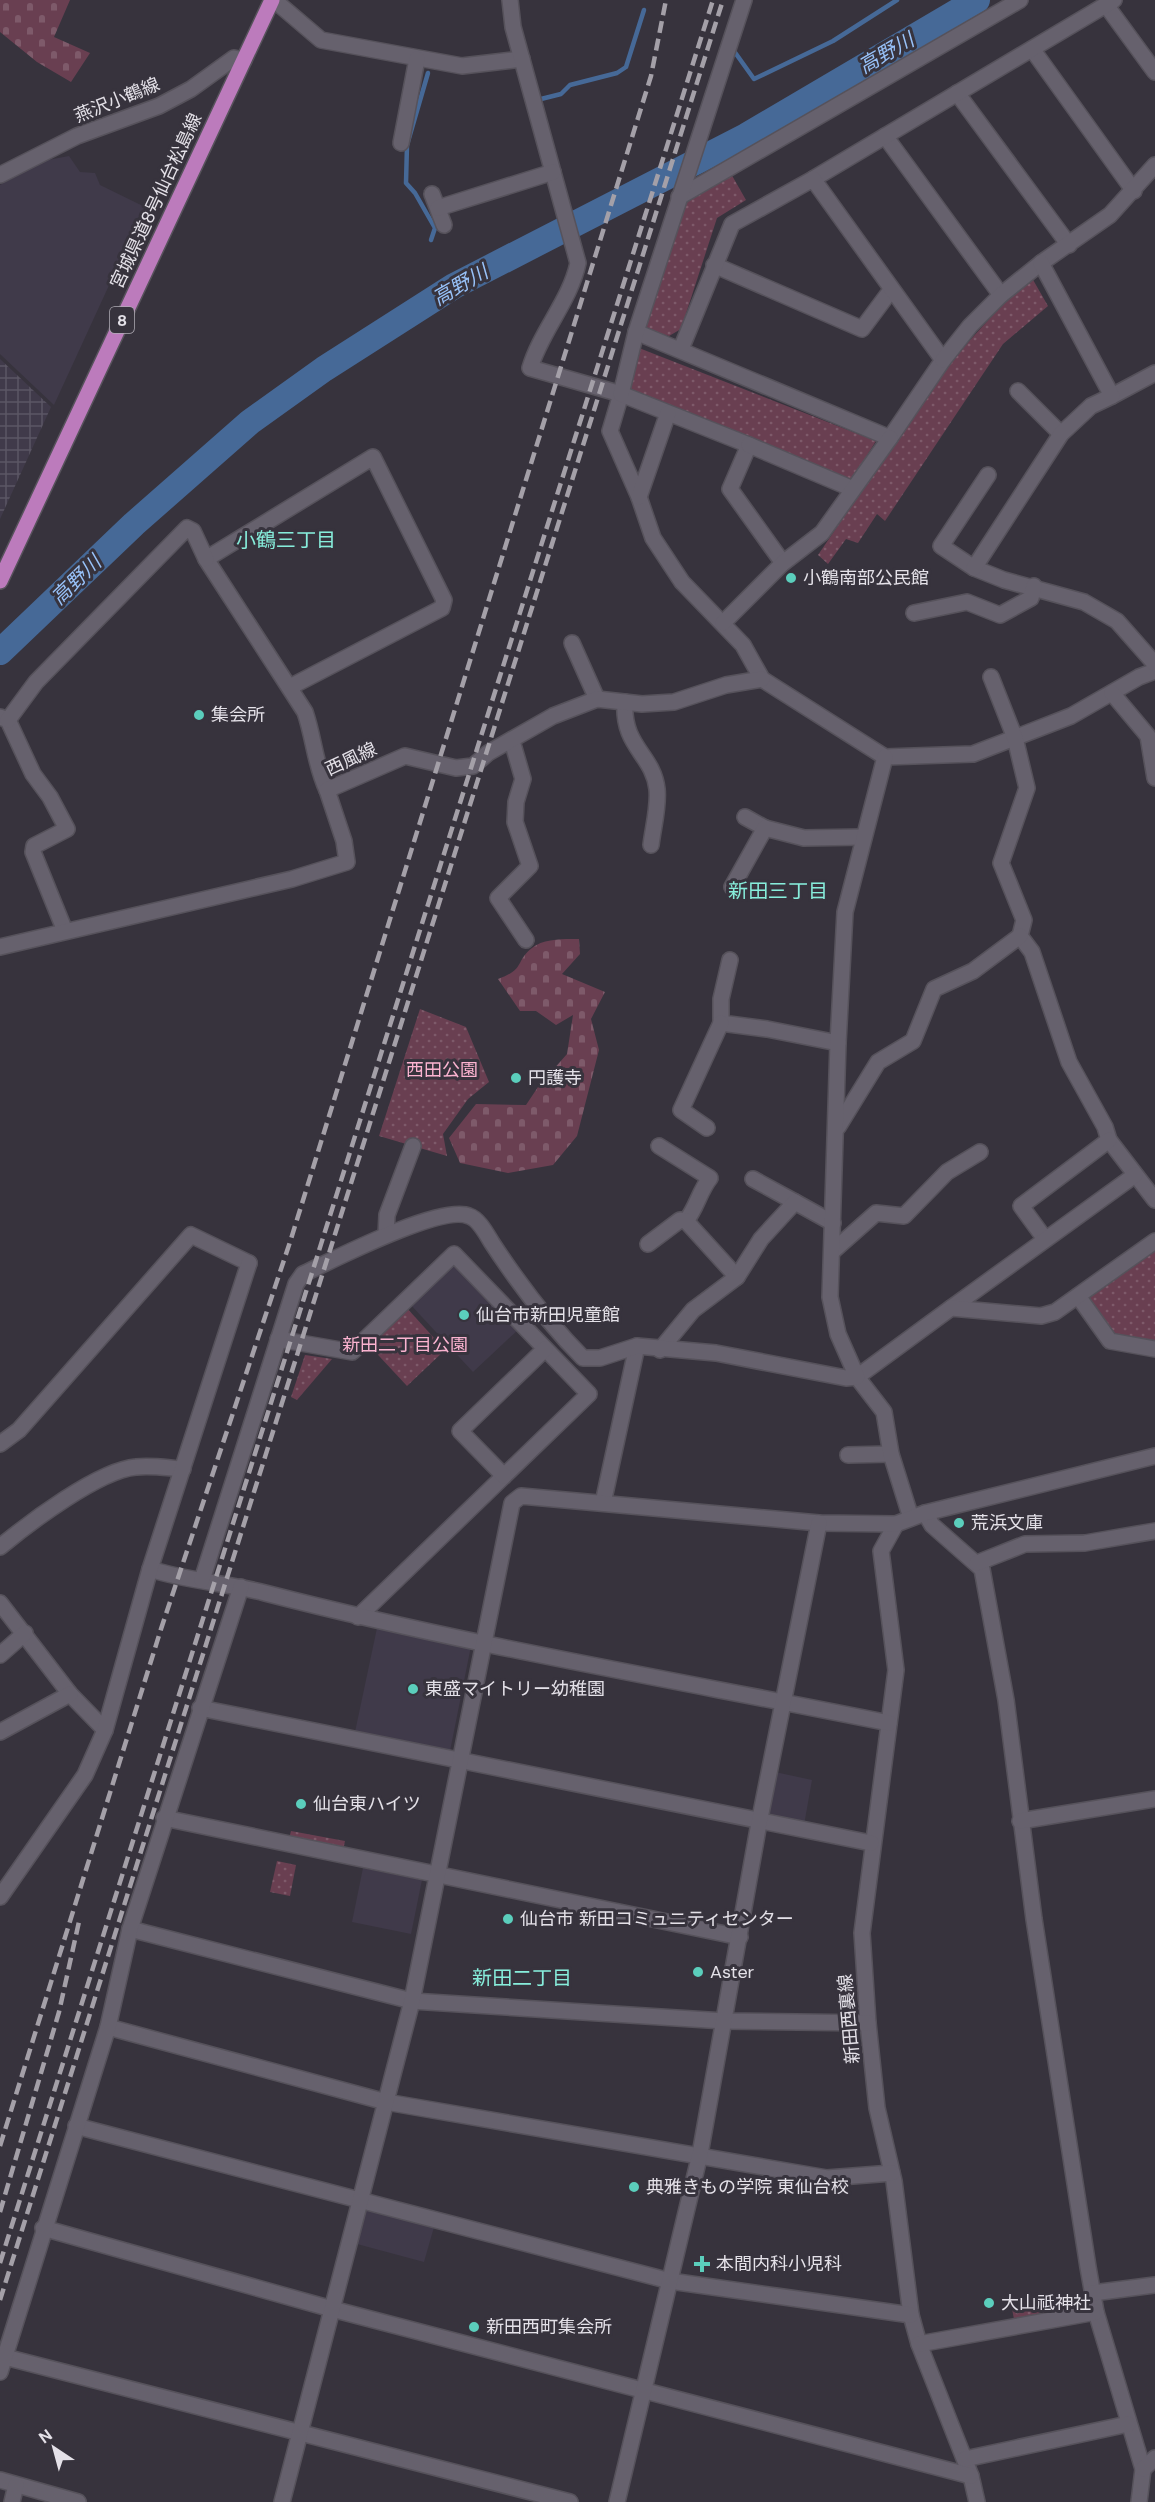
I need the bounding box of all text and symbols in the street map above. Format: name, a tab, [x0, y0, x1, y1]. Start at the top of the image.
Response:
water label: 高野川	[854, 26, 920, 79]
street label: 燕沢小鶴線	[71, 72, 163, 128]
street label: 宮城県道8号仙台松島線	[105, 109, 207, 293]
water label: 高野川	[428, 258, 494, 311]
road number: 8	[110, 307, 134, 333]
district label: 小鶴三丁目	[236, 527, 336, 553]
water label: 高野川	[45, 548, 108, 610]
place label: 小鶴南部公民館	[803, 566, 929, 590]
marker: 小鶴南部公民館	[784, 571, 798, 585]
place label: 集会所	[211, 703, 265, 727]
marker: 集会所	[192, 708, 206, 722]
street label: 西風線	[321, 737, 381, 781]
district label: 新田三丁目	[728, 878, 828, 904]
park label: 西田公園	[406, 1058, 478, 1082]
place label: 円護寺	[528, 1066, 582, 1090]
marker: 円護寺	[509, 1071, 523, 1085]
place label: 仙台市新田児童館	[476, 1303, 620, 1327]
marker: 仙台市新田児童館	[457, 1308, 471, 1322]
park label: 新田二丁目公園	[342, 1333, 468, 1357]
place label: 荒浜文庫	[971, 1511, 1043, 1535]
marker: 荒浜文庫	[952, 1516, 966, 1530]
place label: 東盛マイトリー幼稚園	[425, 1677, 605, 1701]
marker: 東盛マイトリー幼稚園	[406, 1682, 420, 1696]
place label: 仙台東ハイツ	[313, 1792, 421, 1816]
marker: 仙台東ハイツ	[294, 1797, 308, 1811]
place label: 仙台市 新田コミュニティセンター	[520, 1907, 794, 1931]
marker: 仙台市 新田コミュニティセンター	[501, 1912, 515, 1926]
place label: Aster	[710, 1960, 755, 1984]
district label: 新田二丁目	[472, 1965, 572, 1991]
marker: Aster	[691, 1965, 705, 1979]
street label: 新田西裏線	[833, 1973, 865, 2065]
place label: 典雅きもの学院 東仙台校	[646, 2175, 849, 2199]
marker: 典雅きもの学院 東仙台校	[627, 2180, 641, 2194]
place label: 本間内科小児科	[716, 2252, 842, 2276]
marker: 本間内科小児科	[693, 2255, 711, 2273]
place label: 大山祗神社	[1001, 2291, 1091, 2315]
marker: 大山祗神社	[982, 2296, 996, 2310]
place label: 新田西町集会所	[486, 2315, 612, 2339]
marker: 新田西町集会所	[467, 2320, 481, 2334]
north arrow	[24, 2418, 84, 2478]
text: N	[35, 2424, 56, 2448]

